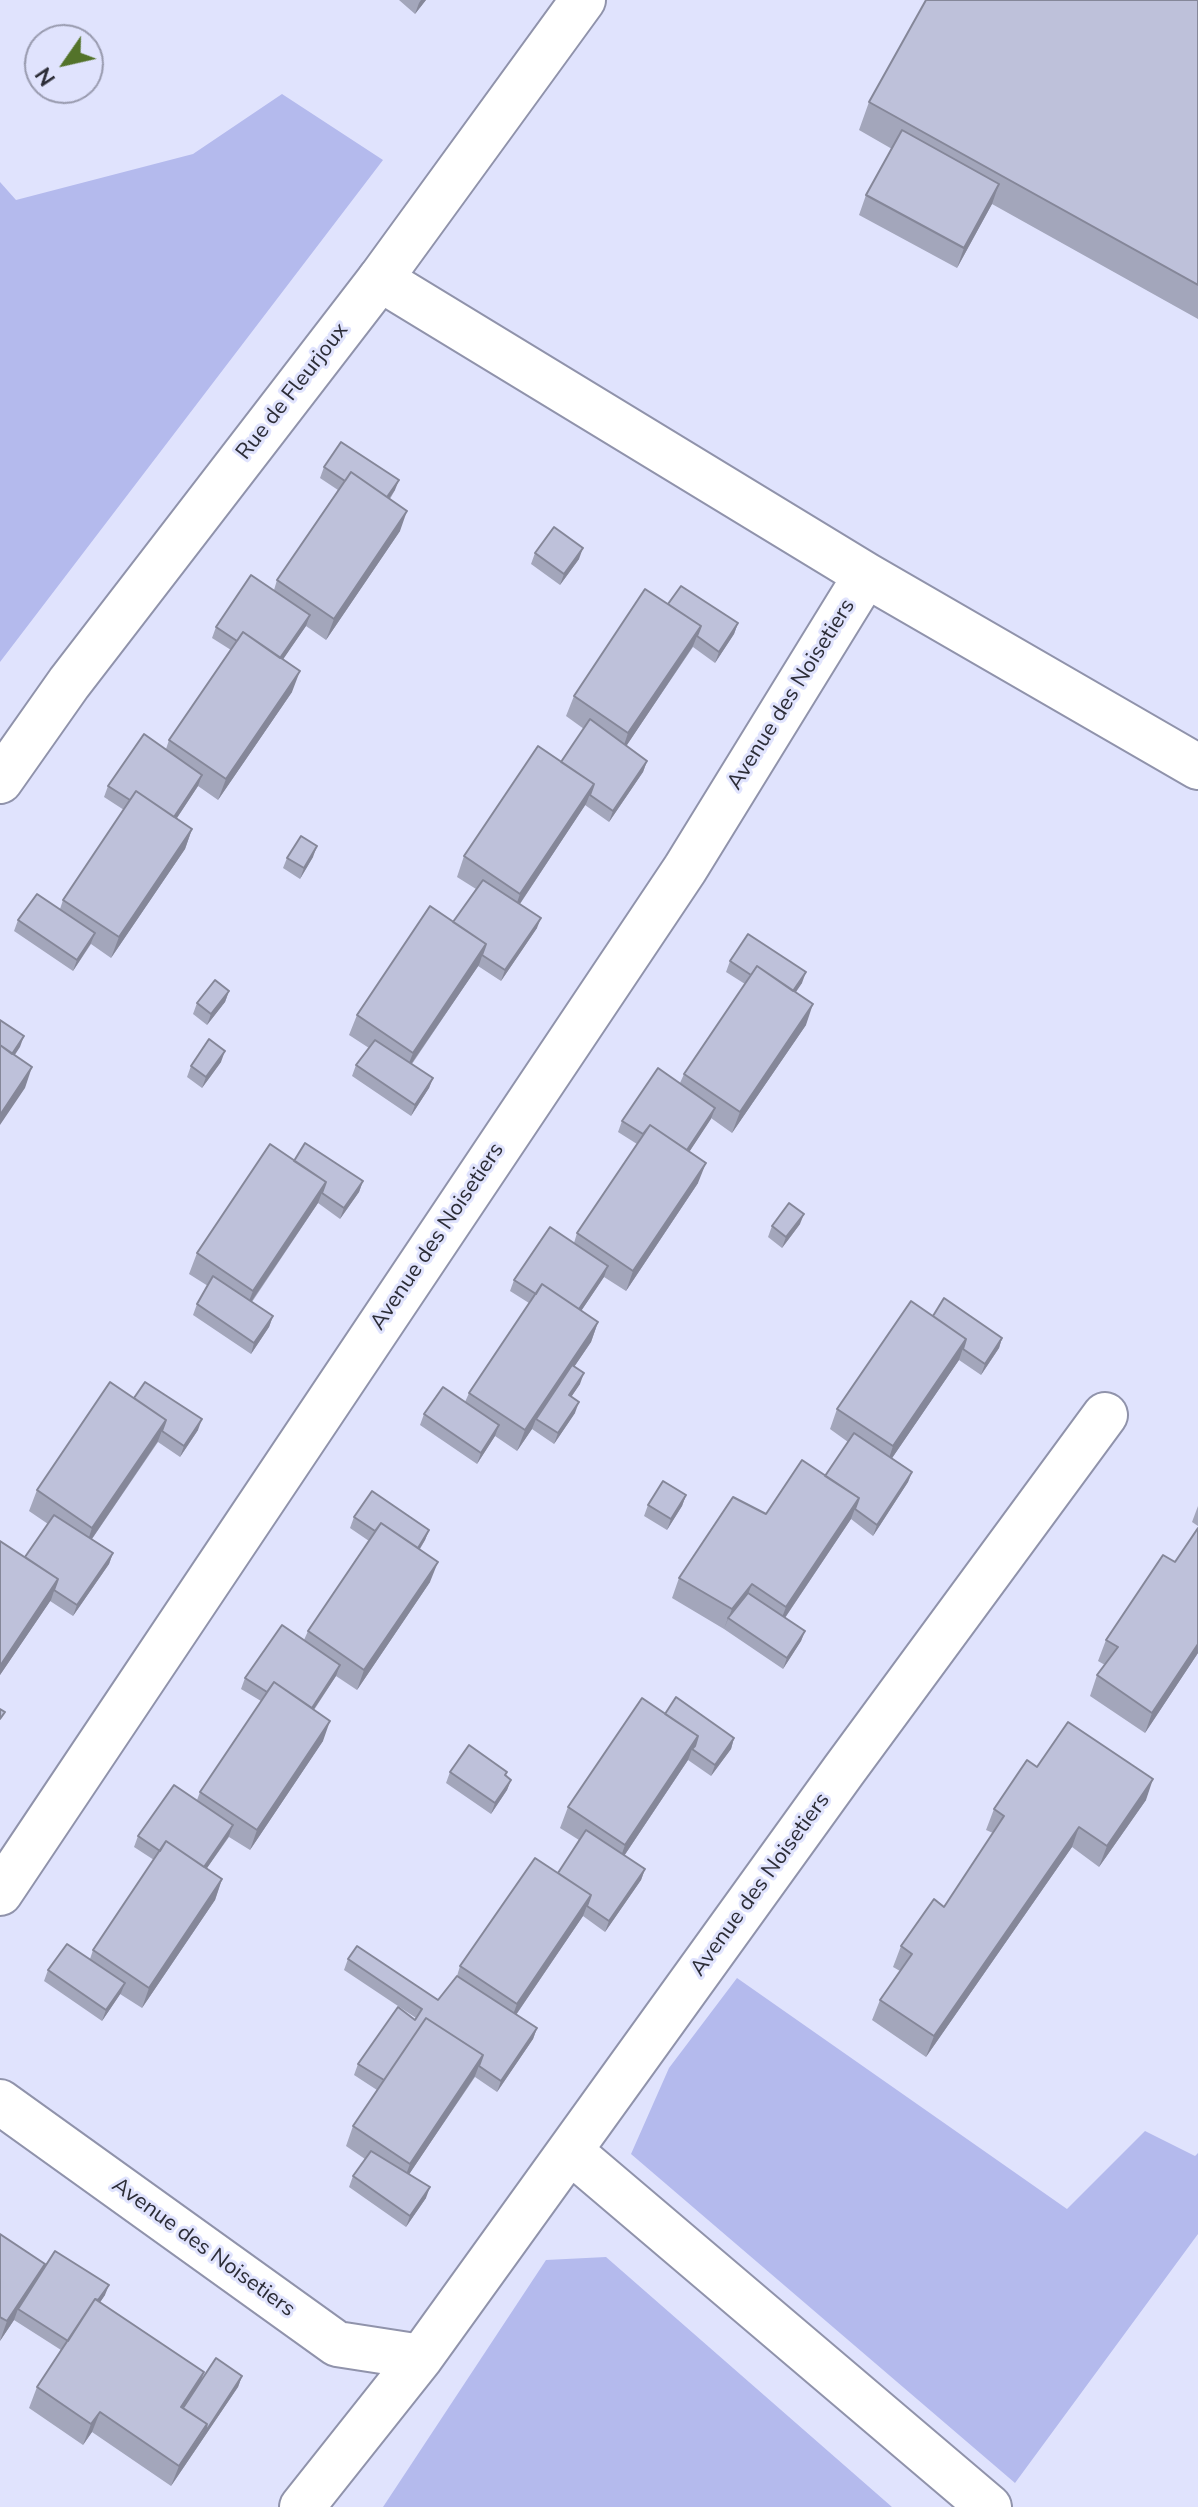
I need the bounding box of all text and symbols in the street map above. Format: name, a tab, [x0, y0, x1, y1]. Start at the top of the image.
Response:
north arrow	[24, 24, 104, 104]
text: N	[29, 61, 63, 92]
street label: Rue de Fleurjoux	[231, 318, 355, 466]
street label: Avenue des Noisetiers	[723, 595, 861, 795]
street label: Avenue des Noisetiers	[366, 1138, 510, 1336]
street label: Avenue des Noisetiers	[686, 1788, 836, 1982]
street label: Avenue des Noisetiers	[106, 2173, 300, 2323]

